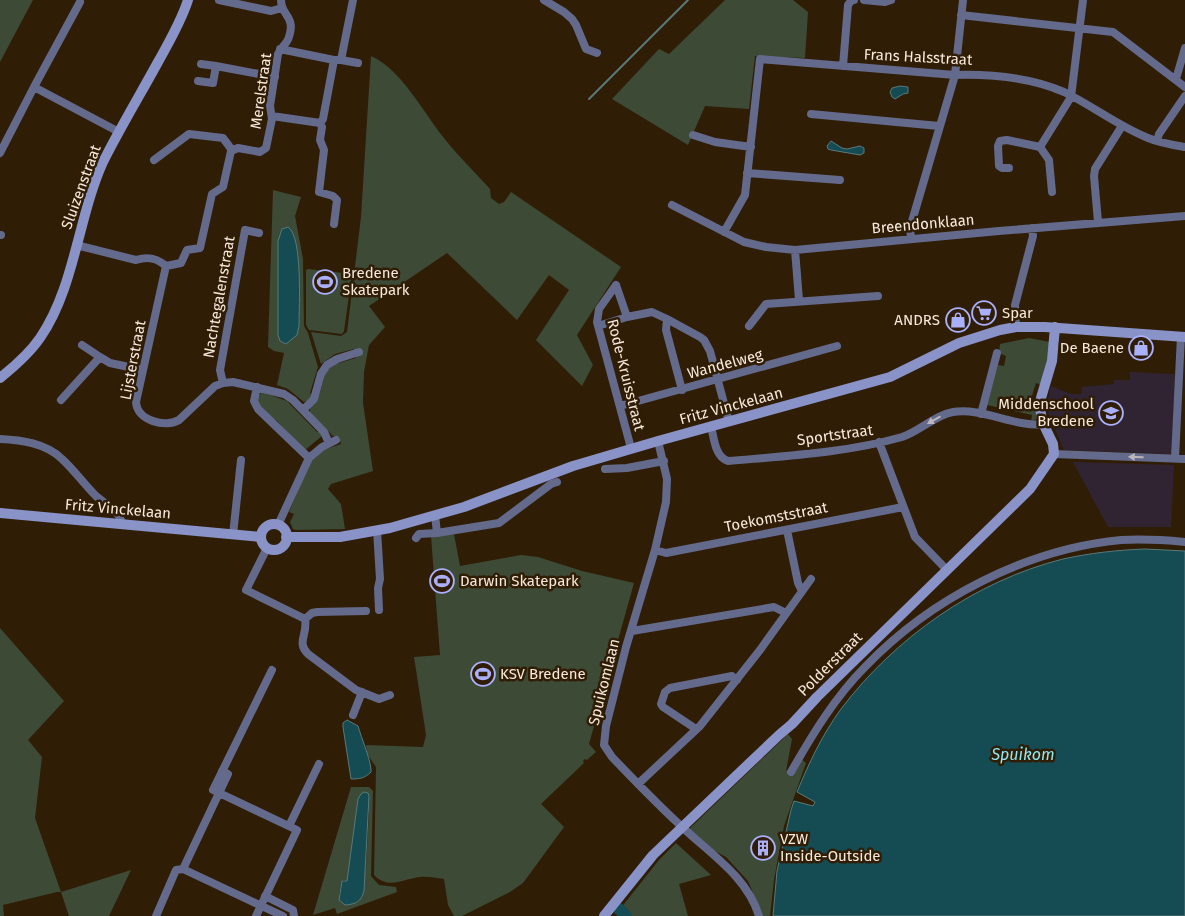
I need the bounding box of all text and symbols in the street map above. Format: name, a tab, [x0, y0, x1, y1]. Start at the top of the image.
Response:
street label: Frans Halsstraat	[863, 45, 973, 69]
street label: Merelstraat	[247, 51, 275, 130]
street label: Sluizenstraat	[57, 142, 105, 232]
street label: Breendonklaan	[871, 211, 975, 237]
street label: Nachtegalenstraat	[199, 234, 239, 360]
place label: Bredene Skatepark	[342, 264, 410, 299]
sports icon: Bredene Skatepark	[312, 269, 338, 295]
supermarket icon: Spar	[971, 300, 997, 326]
place label: Spar	[1002, 304, 1033, 322]
shop icon: ANDRS	[945, 307, 971, 333]
place label: ANDRS	[894, 311, 940, 329]
street label: Rode-Kruisstraat	[603, 317, 649, 433]
street label: Lijsterstraat	[116, 318, 150, 402]
shop icon: De Baene	[1128, 335, 1154, 361]
place label: De Baene	[1060, 339, 1124, 357]
street label: Wandelweg	[685, 345, 765, 383]
street label: Fritz Vinckelaan	[677, 384, 785, 428]
place label: Middenschool Bredene	[998, 395, 1095, 430]
school or university icon: Middenschool Bredene	[1098, 400, 1124, 426]
one-way arrow	[927, 416, 941, 425]
street label: Sportstraat	[796, 421, 875, 449]
one-way arrow	[1128, 453, 1144, 461]
street label: Fritz Vinckelaan	[64, 495, 172, 523]
street label: Toekomststraat	[723, 498, 830, 536]
sports icon: Darwin Skatepark	[429, 568, 455, 594]
place label: Darwin Skatepark	[460, 572, 579, 590]
street label: Polderstraat	[794, 628, 866, 700]
street label: Spuikomlaan	[585, 637, 623, 727]
sports icon: KSV Bredene	[470, 661, 496, 687]
place label: KSV Bredene	[500, 665, 586, 683]
water label: Spuikom	[990, 745, 1055, 764]
place label: VZW Inside-Outside	[780, 830, 881, 865]
building icon: VZW Inside-Outside	[750, 835, 776, 861]

